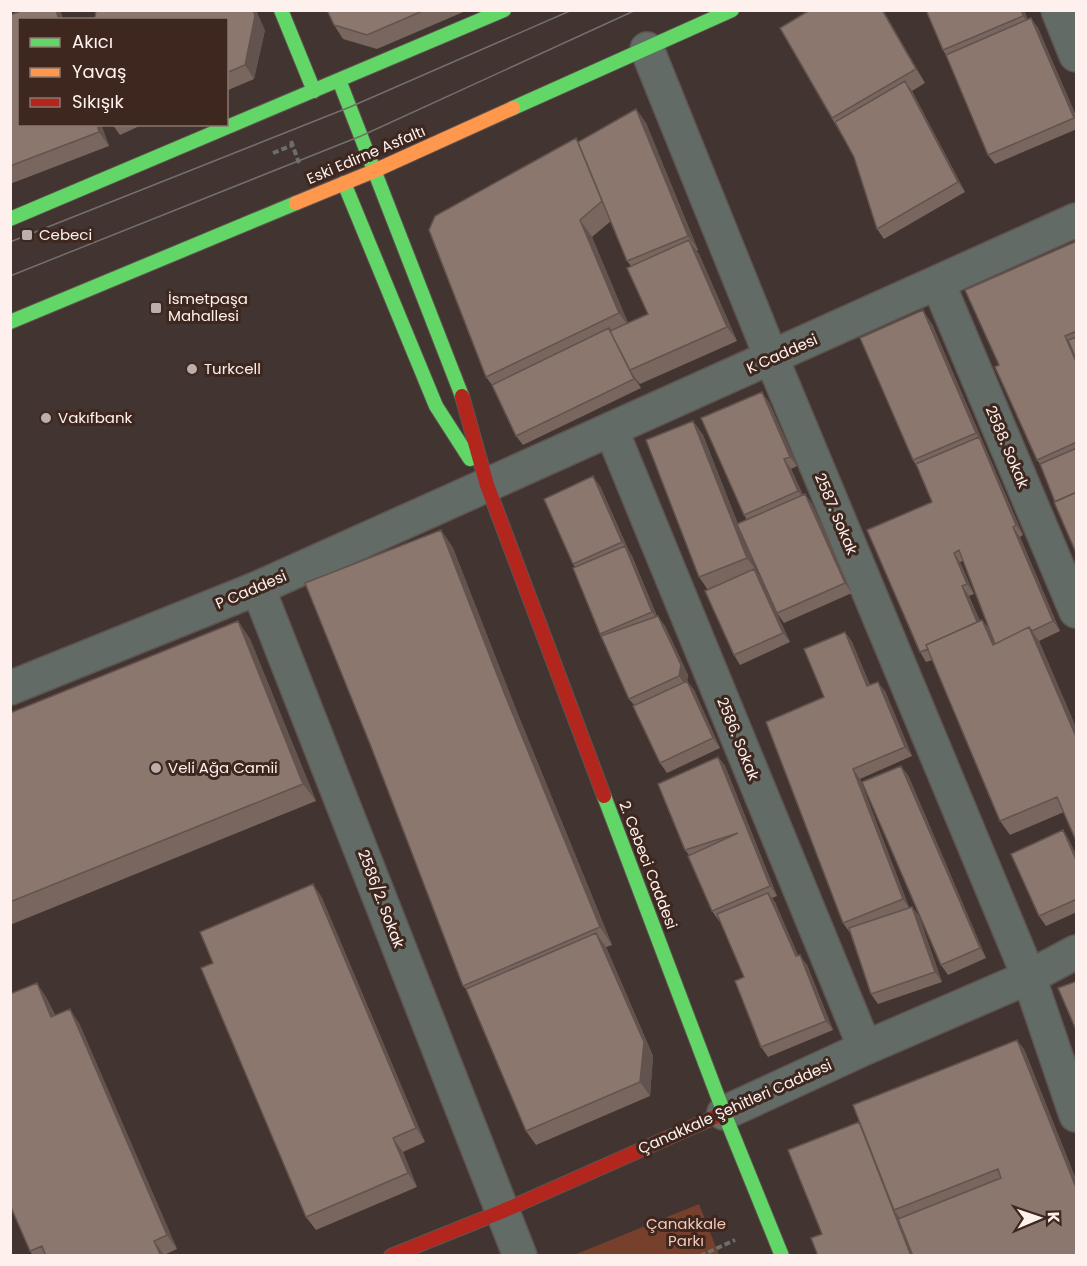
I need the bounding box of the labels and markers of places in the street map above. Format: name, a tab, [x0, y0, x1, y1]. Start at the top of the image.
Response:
place label: Cebeci	[39, 224, 92, 245]
marker: Cebeci	[20, 228, 34, 242]
place label: İsmetpaşa Mahallesi	[168, 288, 248, 326]
marker: İsmetpaşa Mahallesi	[149, 301, 163, 315]
place label: Turkcell	[204, 358, 261, 379]
marker: Turkcell	[185, 362, 199, 376]
place label: Vakıfbank	[58, 407, 133, 428]
marker: Vakıfbank	[39, 411, 53, 425]
place label: Veli Ağa Camii	[168, 757, 278, 778]
marker: Veli Ağa Camii	[149, 761, 163, 775]

